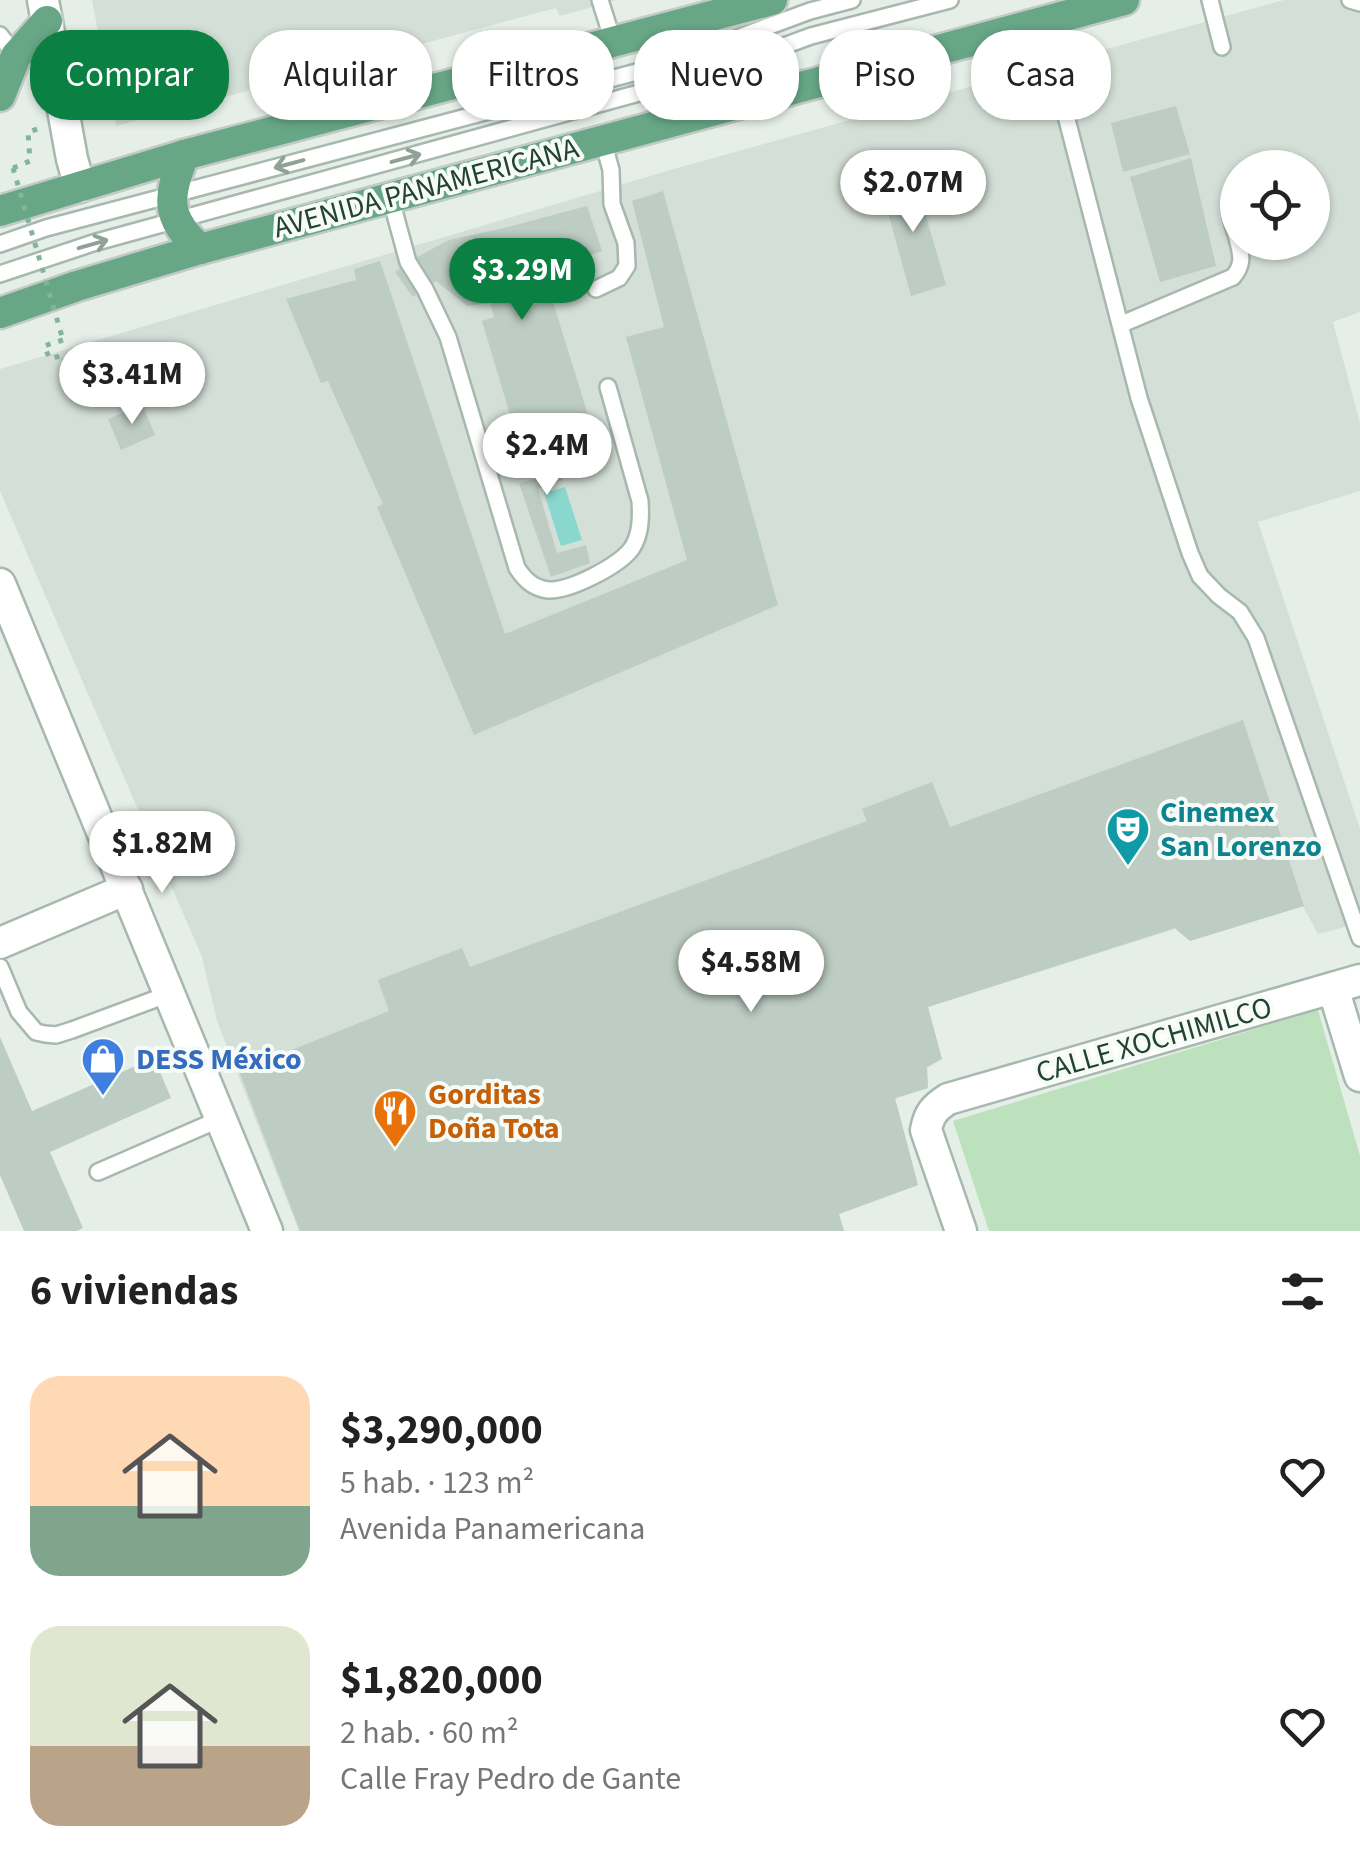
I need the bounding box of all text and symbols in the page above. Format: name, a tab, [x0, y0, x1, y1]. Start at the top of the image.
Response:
chip: Comprar	[30, 30, 229, 120]
chip: Alquilar	[249, 30, 432, 120]
chip: Filtros	[452, 30, 614, 120]
chip: Nuevo	[634, 30, 799, 120]
chip: Piso	[819, 30, 951, 120]
chip: Casa	[971, 30, 1111, 120]
street label: AVENIDA PANAMERICANA	[269, 126, 584, 249]
one-way arrow	[390, 148, 421, 166]
pin: $2.07M	[832, 150, 994, 235]
map controls	[1220, 150, 1330, 260]
button: locate	[1220, 150, 1330, 260]
one-way arrow	[274, 156, 305, 175]
text: $2.07M	[862, 159, 964, 205]
one-way arrow	[76, 234, 108, 252]
pin: $3.29M	[441, 238, 603, 323]
text: $3.29M	[471, 247, 573, 293]
pin: $3.41M	[51, 342, 213, 427]
text: $3.41M	[81, 351, 183, 397]
pin: $2.4M	[477, 413, 617, 498]
text: $2.4M	[505, 422, 589, 468]
place label: Cinemex San Lorenzo	[1160, 791, 1322, 868]
theatre icon: Cinemex San Lorenzo	[1105, 806, 1151, 867]
pin: $1.82M	[81, 811, 243, 896]
text: $1.82M	[111, 820, 213, 866]
pin: $4.58M	[670, 930, 832, 1015]
text: $4.58M	[700, 939, 802, 985]
street label: CALLE XOCHIMILCO	[1031, 986, 1277, 1094]
shop icon: DESS México	[80, 1036, 126, 1097]
place label: DESS México	[136, 1038, 302, 1081]
place label: Gorditas Doña Tota	[428, 1073, 560, 1150]
restaurant icon: Gorditas Doña Tota	[372, 1088, 418, 1149]
text: 6 viviendas	[30, 1261, 238, 1321]
icon: filters	[1275, 1264, 1330, 1319]
text: $3,290,000	[340, 1400, 543, 1460]
icon: home	[110, 1416, 230, 1536]
icon: heart	[1275, 1449, 1330, 1504]
text: 5 hab. · 123 m²	[340, 1460, 534, 1506]
text: Avenida Panamericana	[340, 1506, 645, 1552]
text: $1,820,000	[340, 1650, 543, 1710]
icon: home	[110, 1666, 230, 1786]
icon: heart	[1275, 1699, 1330, 1754]
text: 2 hab. · 60 m²	[340, 1710, 518, 1756]
text: Calle Fray Pedro de Gante	[340, 1756, 681, 1802]

